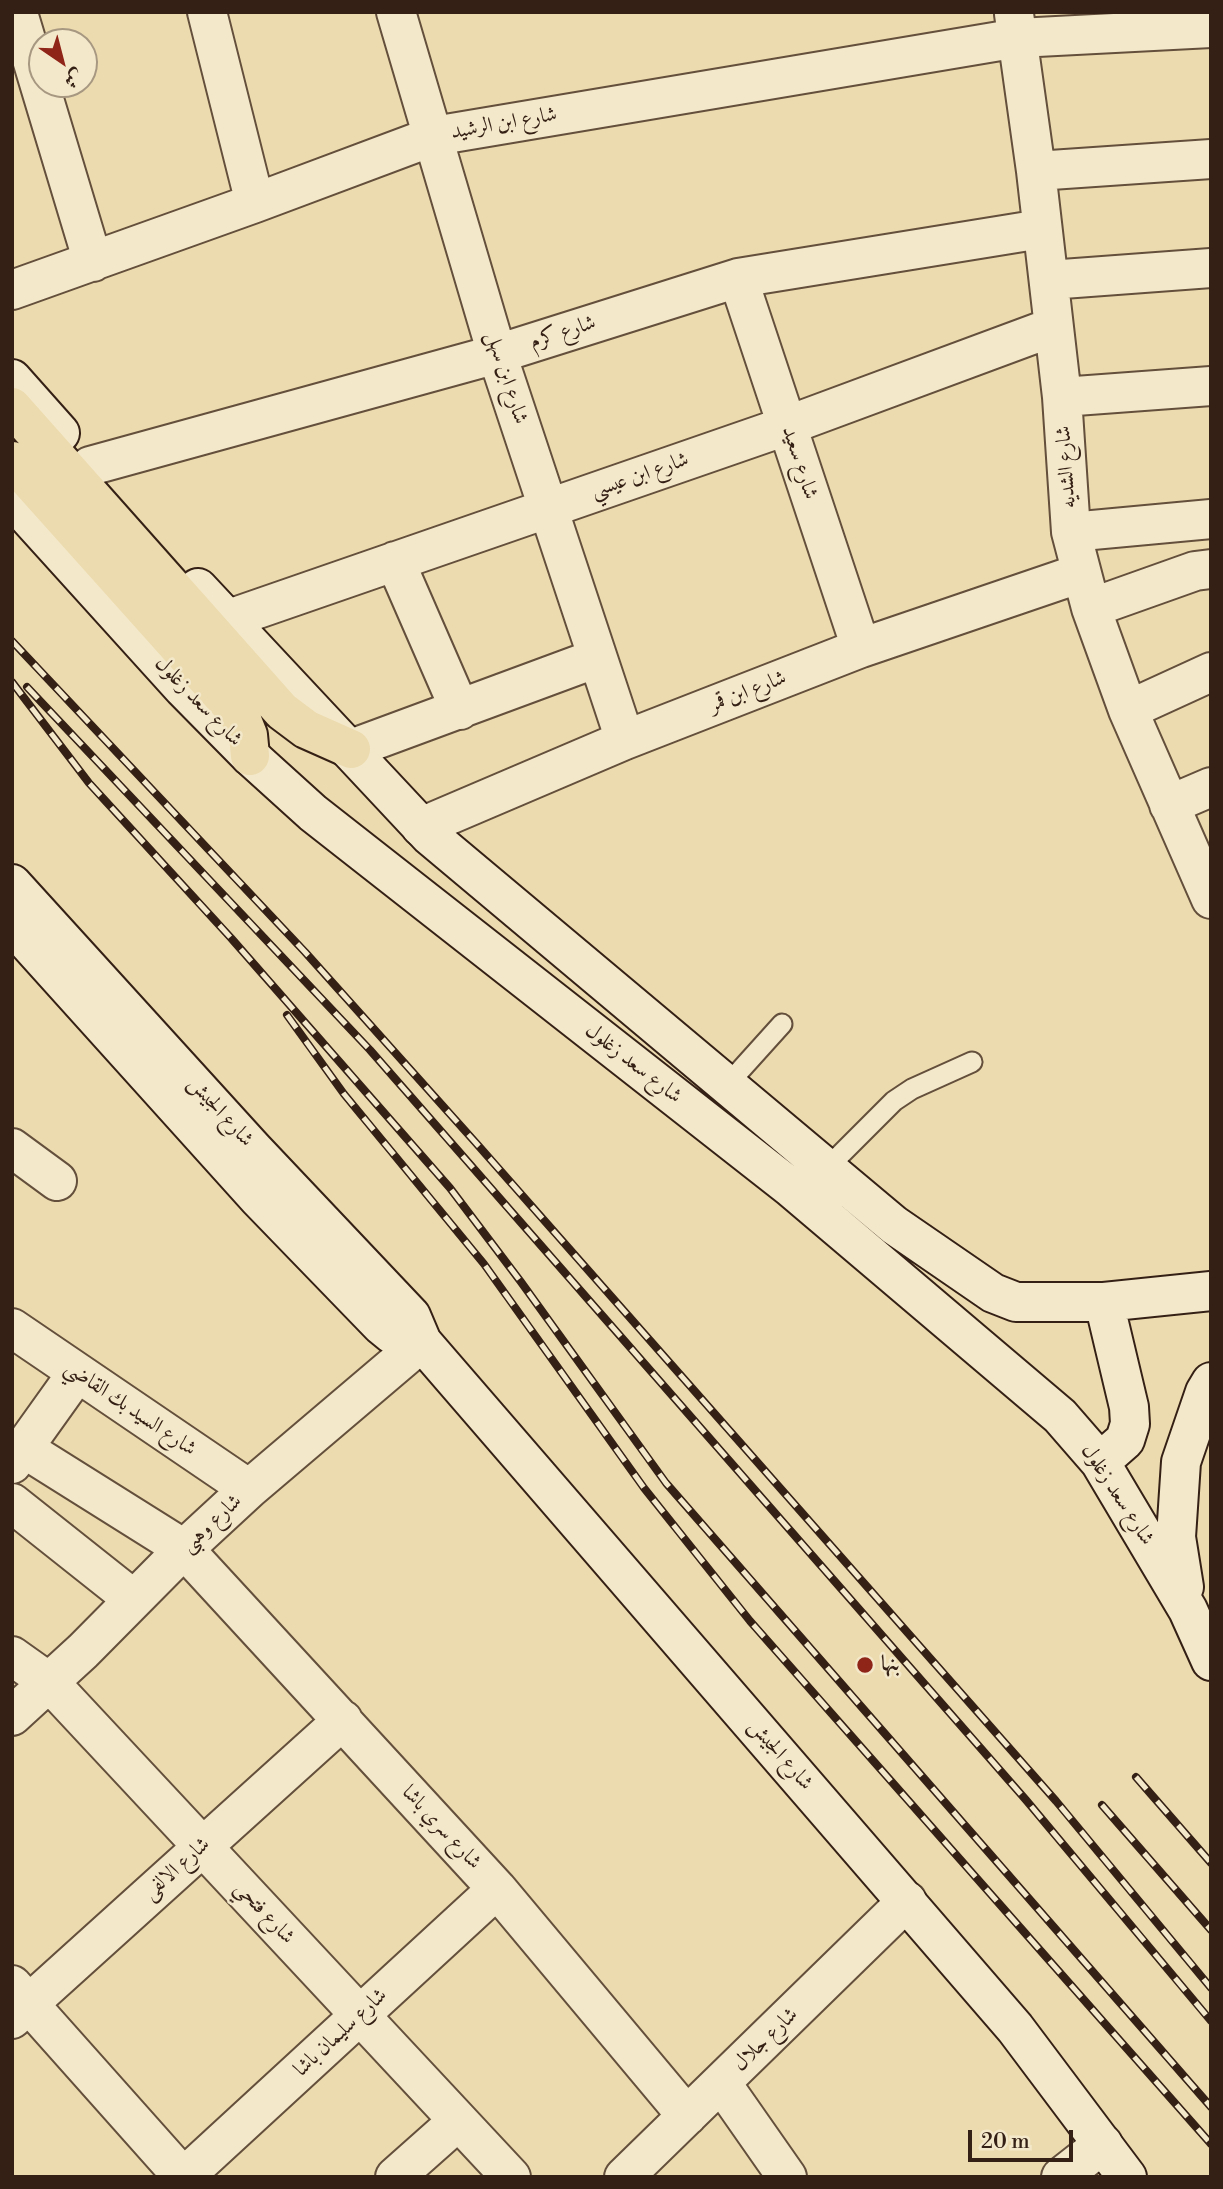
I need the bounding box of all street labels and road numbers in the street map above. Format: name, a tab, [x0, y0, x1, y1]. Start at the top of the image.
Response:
street label: شارع ابن الرشيد	[449, 102, 559, 146]
street label: شارع كرم	[527, 311, 599, 355]
street label: شارع ابن سهل	[479, 329, 533, 427]
street label: شارع سعيد	[775, 423, 823, 503]
street label: شارع الشديه	[1052, 425, 1082, 509]
street label: شارع ابن عيسي	[588, 447, 692, 505]
street label: شارع سعد زغلول	[149, 652, 247, 752]
street label: شارع ابن قمر	[706, 666, 790, 718]
street label: شارع سعد زغلول	[580, 1018, 686, 1110]
street label: شارع الجيش	[182, 1071, 258, 1153]
street label: شارع السيد بك القاضي	[59, 1356, 201, 1462]
street label: شارع سعد زغلول	[1075, 1440, 1159, 1550]
street label: شارع وهبى	[176, 1490, 248, 1558]
street label: شارع الجيش	[742, 1714, 818, 1796]
street label: شارع سري باشا	[396, 1781, 486, 1875]
street label: شارع الالفى	[138, 1832, 216, 1906]
street label: شارع فتحي	[228, 1876, 300, 1950]
street label: شارع سليمان باشا	[289, 1983, 393, 2083]
street label: شارع جلال	[728, 2003, 804, 2077]

